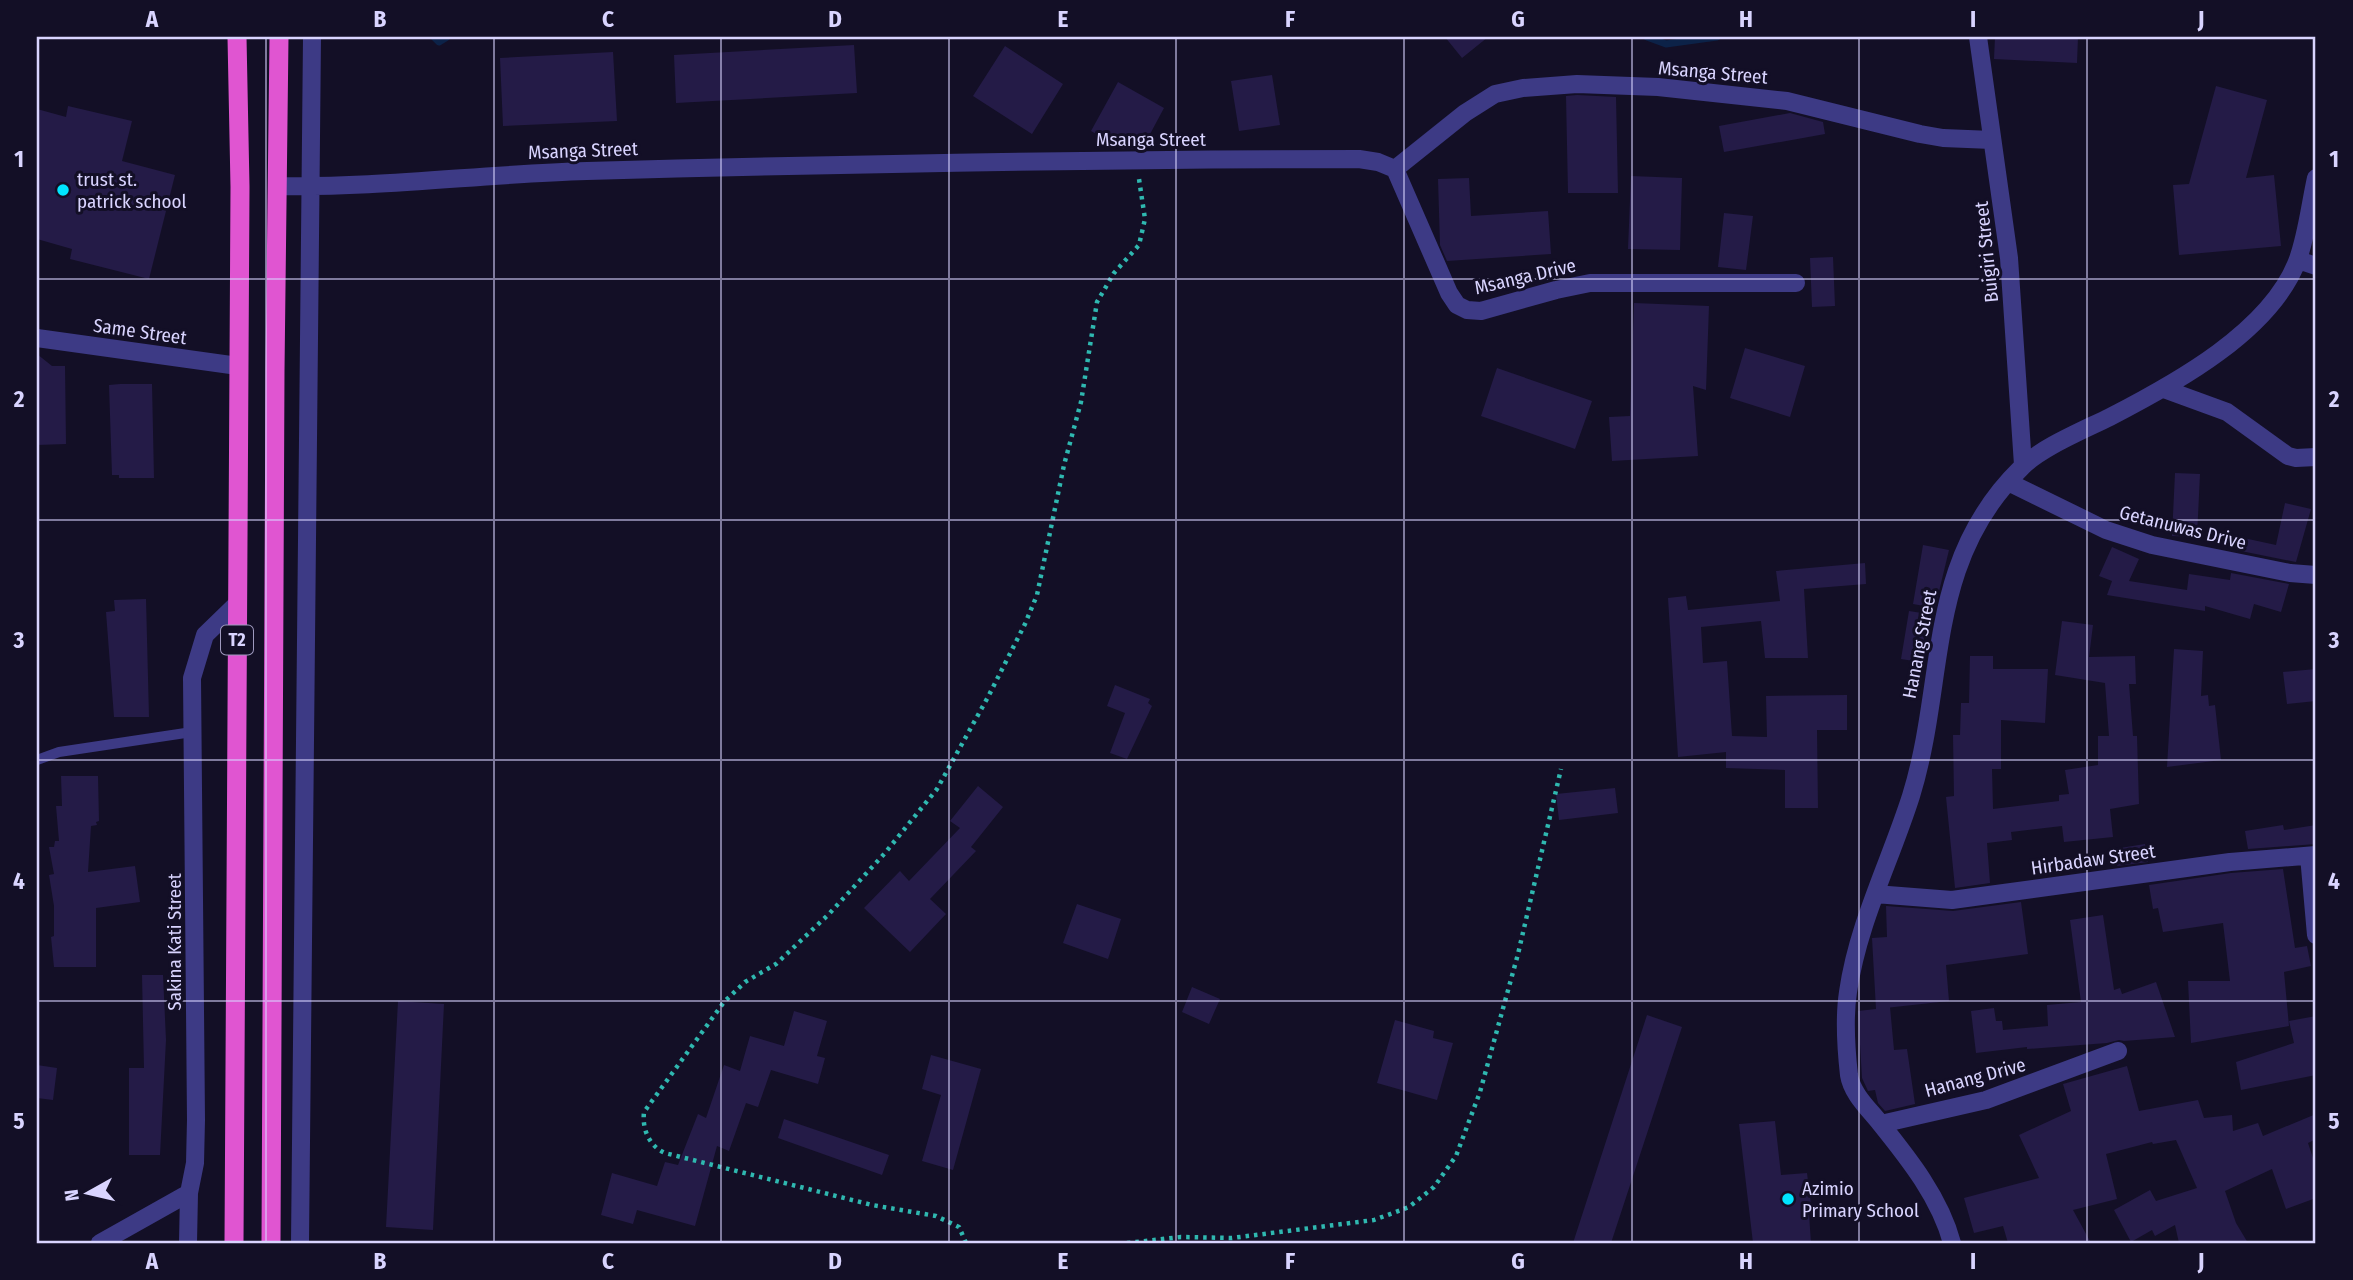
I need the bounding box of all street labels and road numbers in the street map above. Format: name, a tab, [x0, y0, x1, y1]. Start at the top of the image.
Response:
street label: Msanga Street	[1657, 56, 1769, 89]
street label: Msanga Street	[1096, 128, 1207, 151]
street label: Msanga Street	[528, 137, 639, 164]
street label: Buigiri Street	[1970, 200, 2003, 304]
street label: Msanga Drive	[1472, 254, 1578, 299]
street label: Same Street	[92, 314, 189, 350]
street label: Getanuwas Drive	[2117, 501, 2249, 554]
street label: Hanang Street	[1898, 587, 1941, 700]
road number: T2	[221, 626, 253, 654]
street label: Hirbadaw Street	[2029, 839, 2157, 880]
street label: Sakina Kati Street	[163, 872, 186, 1011]
street label: Hanang Drive	[1922, 1053, 2028, 1102]

